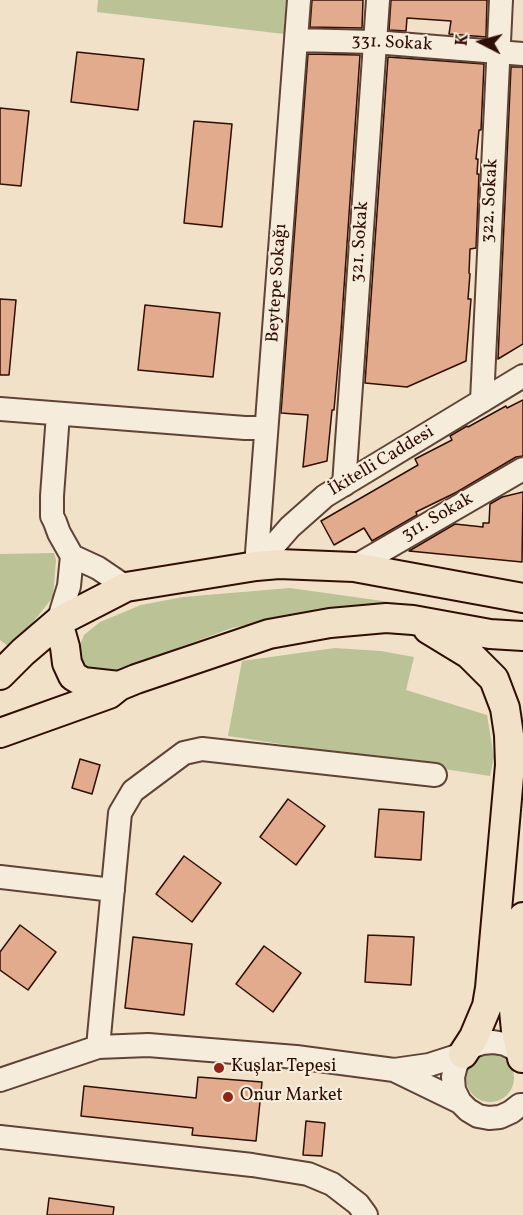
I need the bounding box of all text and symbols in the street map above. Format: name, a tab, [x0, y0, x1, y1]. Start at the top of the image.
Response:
north arrow	[451, 12, 511, 72]
street label: 331. Sokak	[351, 31, 433, 57]
text: K	[452, 33, 475, 47]
street label: 322. Sokak	[478, 158, 504, 244]
street label: 321. Sokak	[347, 201, 375, 283]
street label: Beytepe Sokağı	[263, 223, 293, 343]
street label: İkitelli Caddesi	[326, 422, 438, 502]
street label: 311. Sokak	[398, 489, 478, 547]
place label: Kuşlar Tepesi	[231, 1057, 336, 1079]
marker: Kuşlar Tepesi	[212, 1061, 226, 1075]
place label: Onur Market	[240, 1086, 343, 1108]
marker: Onur Market	[221, 1090, 235, 1104]

